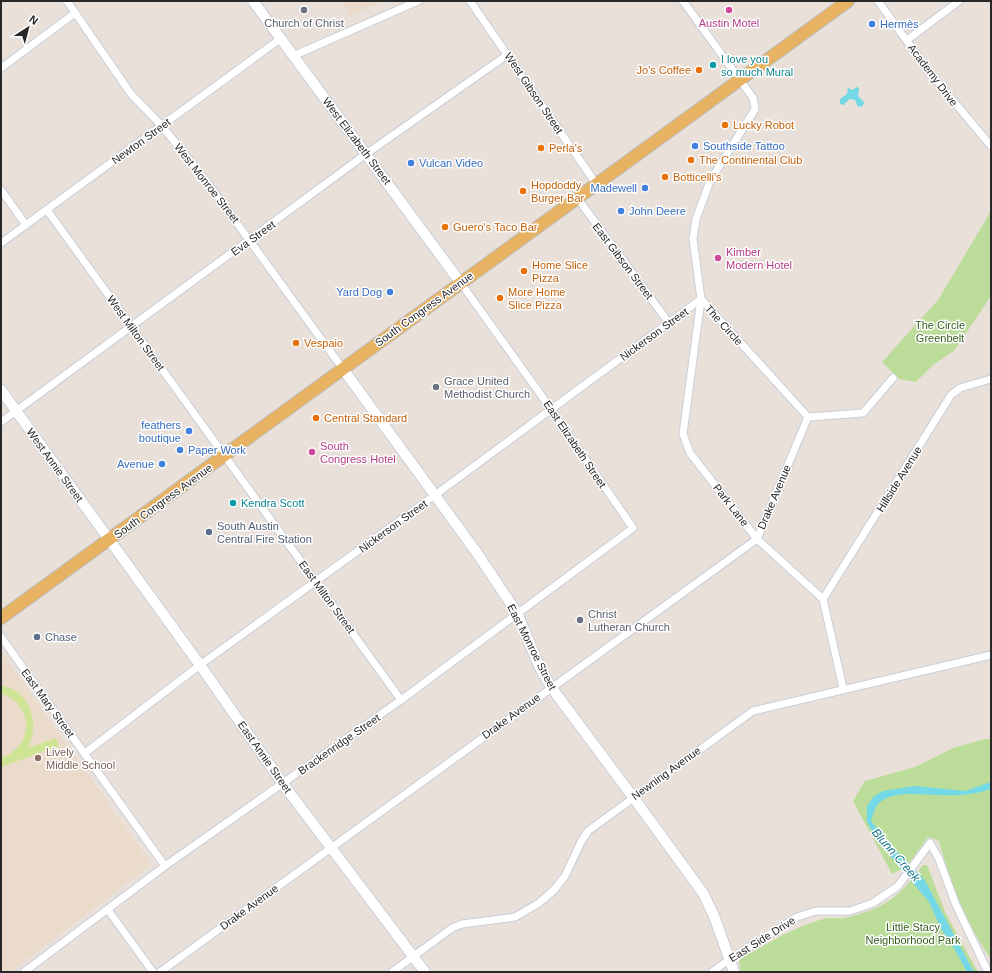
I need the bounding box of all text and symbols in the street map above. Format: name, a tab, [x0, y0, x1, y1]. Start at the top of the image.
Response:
marker: Church of Christ	[299, 5, 309, 15]
marker: Austin Motel	[724, 5, 734, 15]
north arrow	[8, 8, 48, 48]
text: N	[27, 13, 41, 27]
place label: Church of Christ	[264, 17, 344, 29]
place label: Austin Motel	[699, 17, 759, 29]
place label: Hermès	[880, 18, 919, 30]
marker: Hermès	[867, 19, 877, 29]
street label: Academy Drive	[906, 42, 960, 108]
street label: West Gibson Street	[502, 50, 566, 136]
place label: I love you so much Mural	[721, 53, 793, 78]
marker: I love you so much Mural	[708, 60, 718, 70]
place label: Jo's Coffee	[637, 64, 691, 76]
marker: Jo's Coffee	[694, 65, 704, 75]
street label: West Elizabeth Street	[320, 95, 394, 187]
street label: Newton Street	[109, 116, 173, 166]
place label: Lucky Robot	[733, 119, 794, 131]
marker: Lucky Robot	[720, 120, 730, 130]
place label: Southside Tattoo	[703, 140, 785, 152]
street label: West Monroe Street	[172, 141, 242, 225]
marker: Southside Tattoo	[690, 141, 700, 151]
place label: Perla's	[549, 142, 583, 154]
marker: Perla's	[536, 143, 546, 153]
place label: The Continental Club	[699, 154, 802, 166]
marker: The Continental Club	[686, 155, 696, 165]
place label: Vulcan Video	[419, 157, 483, 169]
marker: Vulcan Video	[406, 158, 416, 168]
place label: Botticelli's	[673, 171, 722, 183]
marker: Botticelli's	[660, 172, 670, 182]
place label: Hopdoddy Burger Bar	[531, 179, 585, 204]
place label: Madewell	[591, 182, 637, 194]
marker: Madewell	[640, 183, 650, 193]
marker: Hopdoddy Burger Bar	[518, 186, 528, 196]
place label: John Deere	[629, 205, 686, 217]
marker: John Deere	[616, 206, 626, 216]
street label: Eva Street	[229, 218, 277, 258]
place label: Guero's Taco Bar	[453, 221, 538, 233]
street label: East Gibson Street	[590, 221, 656, 301]
marker: Guero's Taco Bar	[440, 222, 450, 232]
place label: Kimber Modern Hotel	[726, 246, 792, 271]
marker: Kimber Modern Hotel	[713, 253, 723, 263]
place label: Home Slice Pizza	[532, 259, 588, 284]
marker: Home Slice Pizza	[519, 266, 529, 276]
street label: South Congress Avenue	[373, 269, 475, 349]
place label: Yard Dog	[336, 286, 382, 298]
place label: More Home Slice Pizza	[508, 286, 565, 311]
marker: Yard Dog	[385, 287, 395, 297]
street label: West Milton Street	[105, 293, 167, 373]
marker: More Home Slice Pizza	[495, 293, 505, 303]
street label: The Circle	[703, 302, 745, 348]
street label: Nickerson Street	[618, 305, 690, 363]
park label: The Circle Greenbelt	[915, 319, 965, 344]
place label: Vespaio	[304, 337, 343, 349]
marker: Vespaio	[291, 338, 301, 348]
place label: Grace United Methodist Church	[444, 375, 530, 400]
marker: Grace United Methodist Church	[431, 382, 441, 392]
street label: East Elizabeth Street	[541, 398, 609, 490]
place label: Central Standard	[324, 412, 407, 424]
marker: Central Standard	[311, 413, 321, 423]
place label: feathers boutique	[139, 419, 181, 444]
street label: West Annie Street	[24, 426, 86, 504]
marker: feathers boutique	[184, 426, 194, 436]
place label: South Congress Hotel	[320, 440, 396, 465]
place label: Paper Work	[188, 444, 246, 456]
street label: Hillside Avenue	[874, 444, 924, 514]
marker: Paper Work	[175, 445, 185, 455]
marker: South Congress Hotel	[307, 447, 317, 457]
place label: Avenue	[117, 458, 154, 470]
marker: Avenue	[157, 459, 167, 469]
street label: South Congress Avenue	[112, 461, 214, 541]
street label: Drake Avenue	[755, 463, 793, 531]
street label: Park Lane	[711, 482, 751, 528]
place label: Kendra Scott	[241, 497, 305, 509]
street label: Nickerson Street	[357, 497, 429, 555]
marker: Kendra Scott	[228, 498, 238, 508]
place label: South Austin Central Fire Station	[217, 520, 312, 545]
marker: South Austin Central Fire Station	[204, 527, 214, 537]
street label: East Milton Street	[297, 558, 357, 636]
street label: East Monroe Street	[505, 602, 559, 692]
place label: Christ Lutheran Church	[588, 608, 670, 633]
marker: Christ Lutheran Church	[575, 615, 585, 625]
place label: Chase	[45, 631, 77, 643]
marker: Chase	[32, 632, 42, 642]
street label: East Mary Street	[19, 666, 77, 740]
street label: Drake Avenue	[480, 691, 542, 741]
street label: Brackenridge Street	[296, 711, 382, 777]
street label: East Annie Street	[236, 719, 294, 795]
street label: Newning Avenue	[629, 744, 703, 802]
place label: Lively Middle School	[46, 746, 115, 771]
marker: Lively Middle School	[33, 753, 43, 763]
water label: Blunn Creek	[869, 825, 924, 885]
street label: Drake Avenue	[218, 882, 280, 932]
street label: East Side Drive	[727, 914, 797, 964]
park label: Little Stacy Neighborhood Park	[866, 921, 961, 946]

